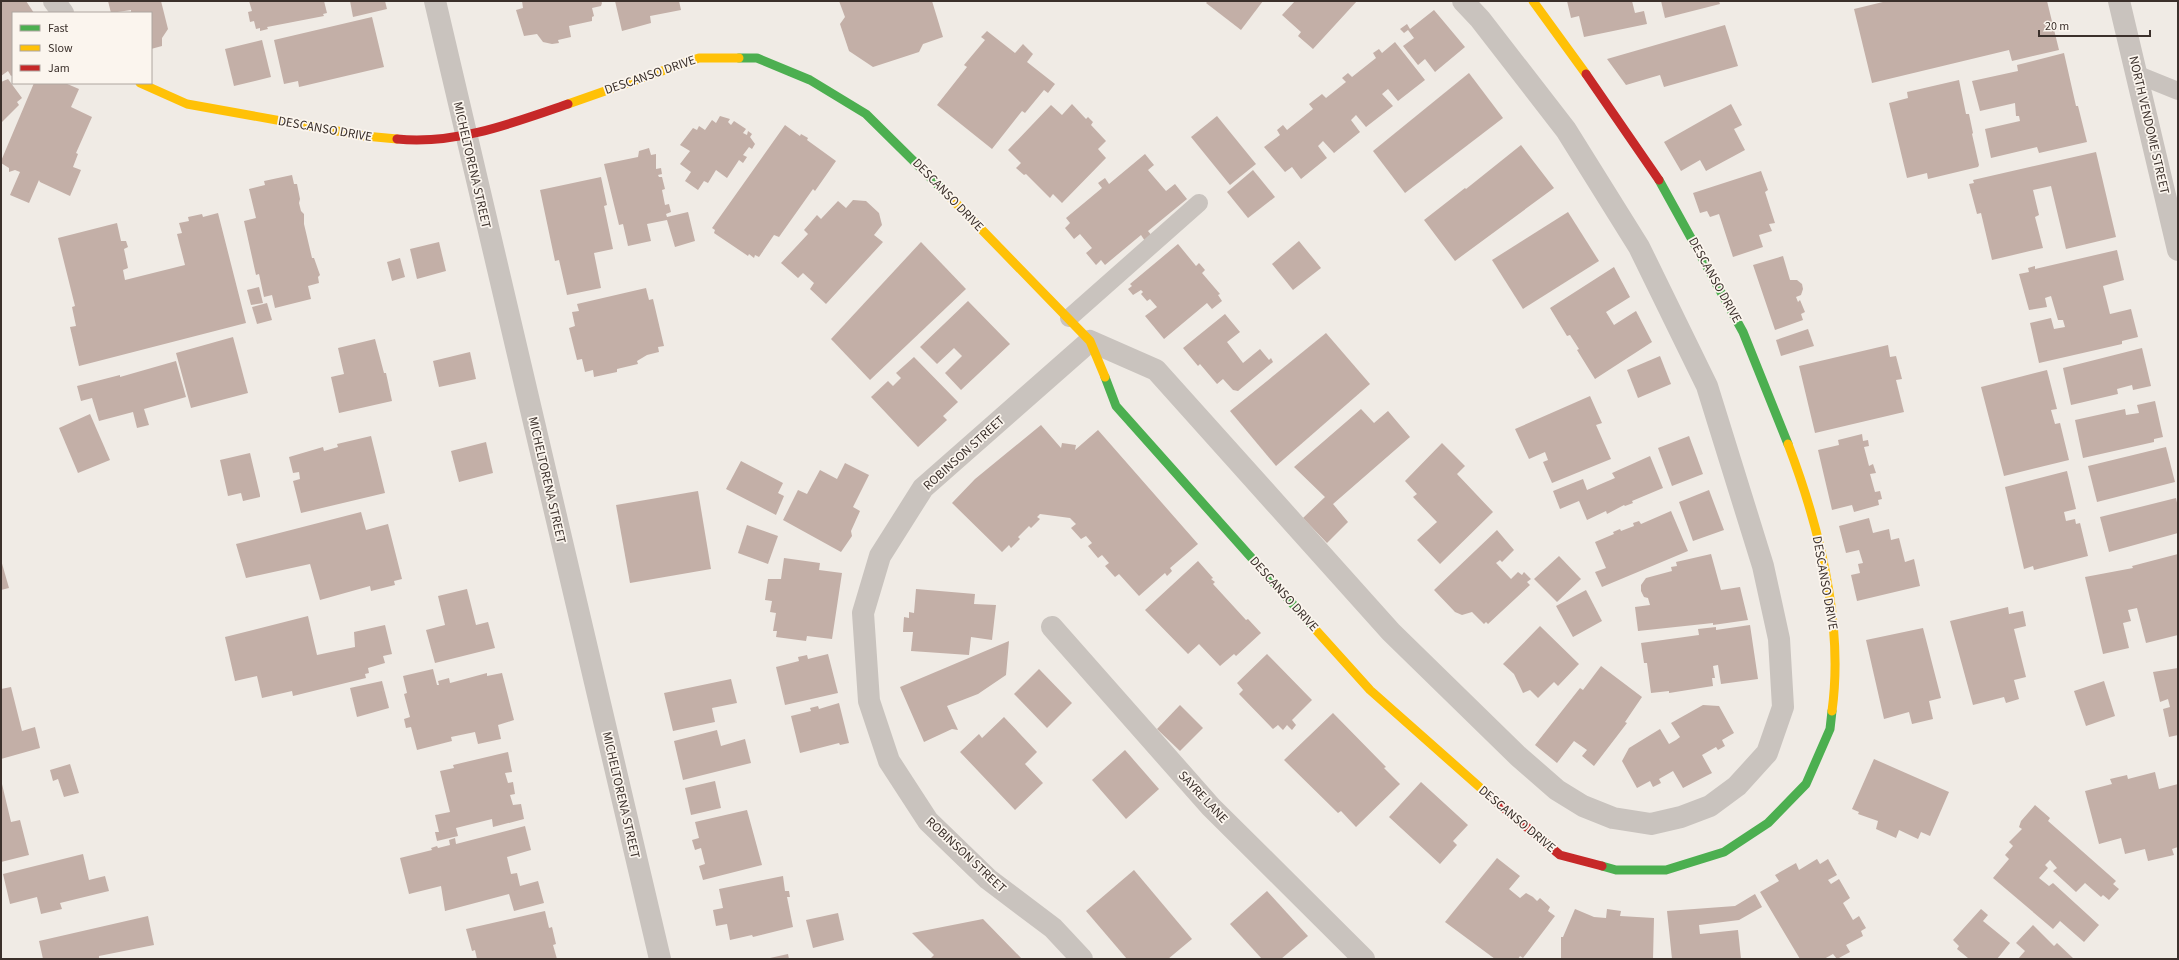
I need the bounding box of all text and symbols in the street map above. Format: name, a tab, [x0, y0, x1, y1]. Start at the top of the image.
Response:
legend	[12, 12, 152, 84]
scale bar	[2039, 12, 2150, 38]
text: 20 m	[2045, 18, 2069, 35]
text: Fast	[48, 20, 68, 37]
text: Slow	[48, 40, 73, 57]
street label: DESCANSO DRIVE	[602, 51, 698, 99]
street label: NORTH VENDOME STREET	[2124, 54, 2174, 196]
text: Jam	[48, 60, 70, 77]
street label: MICHELTORENA STREET	[449, 100, 495, 230]
street label: DESCANSO DRIVE	[277, 112, 374, 146]
street label: DESCANSO DRIVE	[908, 155, 988, 236]
street label: DESCANSO DRIVE	[1684, 234, 1746, 326]
street label: ROBINSON STREET	[919, 412, 1009, 494]
street label: MICHELTORENA STREET	[524, 415, 570, 545]
street label: DESCANSO DRIVE	[1808, 535, 1842, 632]
street label: DESCANSO DRIVE	[1245, 553, 1323, 636]
street label: MICHELTORENA STREET	[598, 730, 644, 860]
street label: SAYRE LANE	[1174, 767, 1232, 827]
street label: DESCANSO DRIVE	[1475, 782, 1559, 857]
street label: ROBINSON STREET	[922, 813, 1010, 897]

